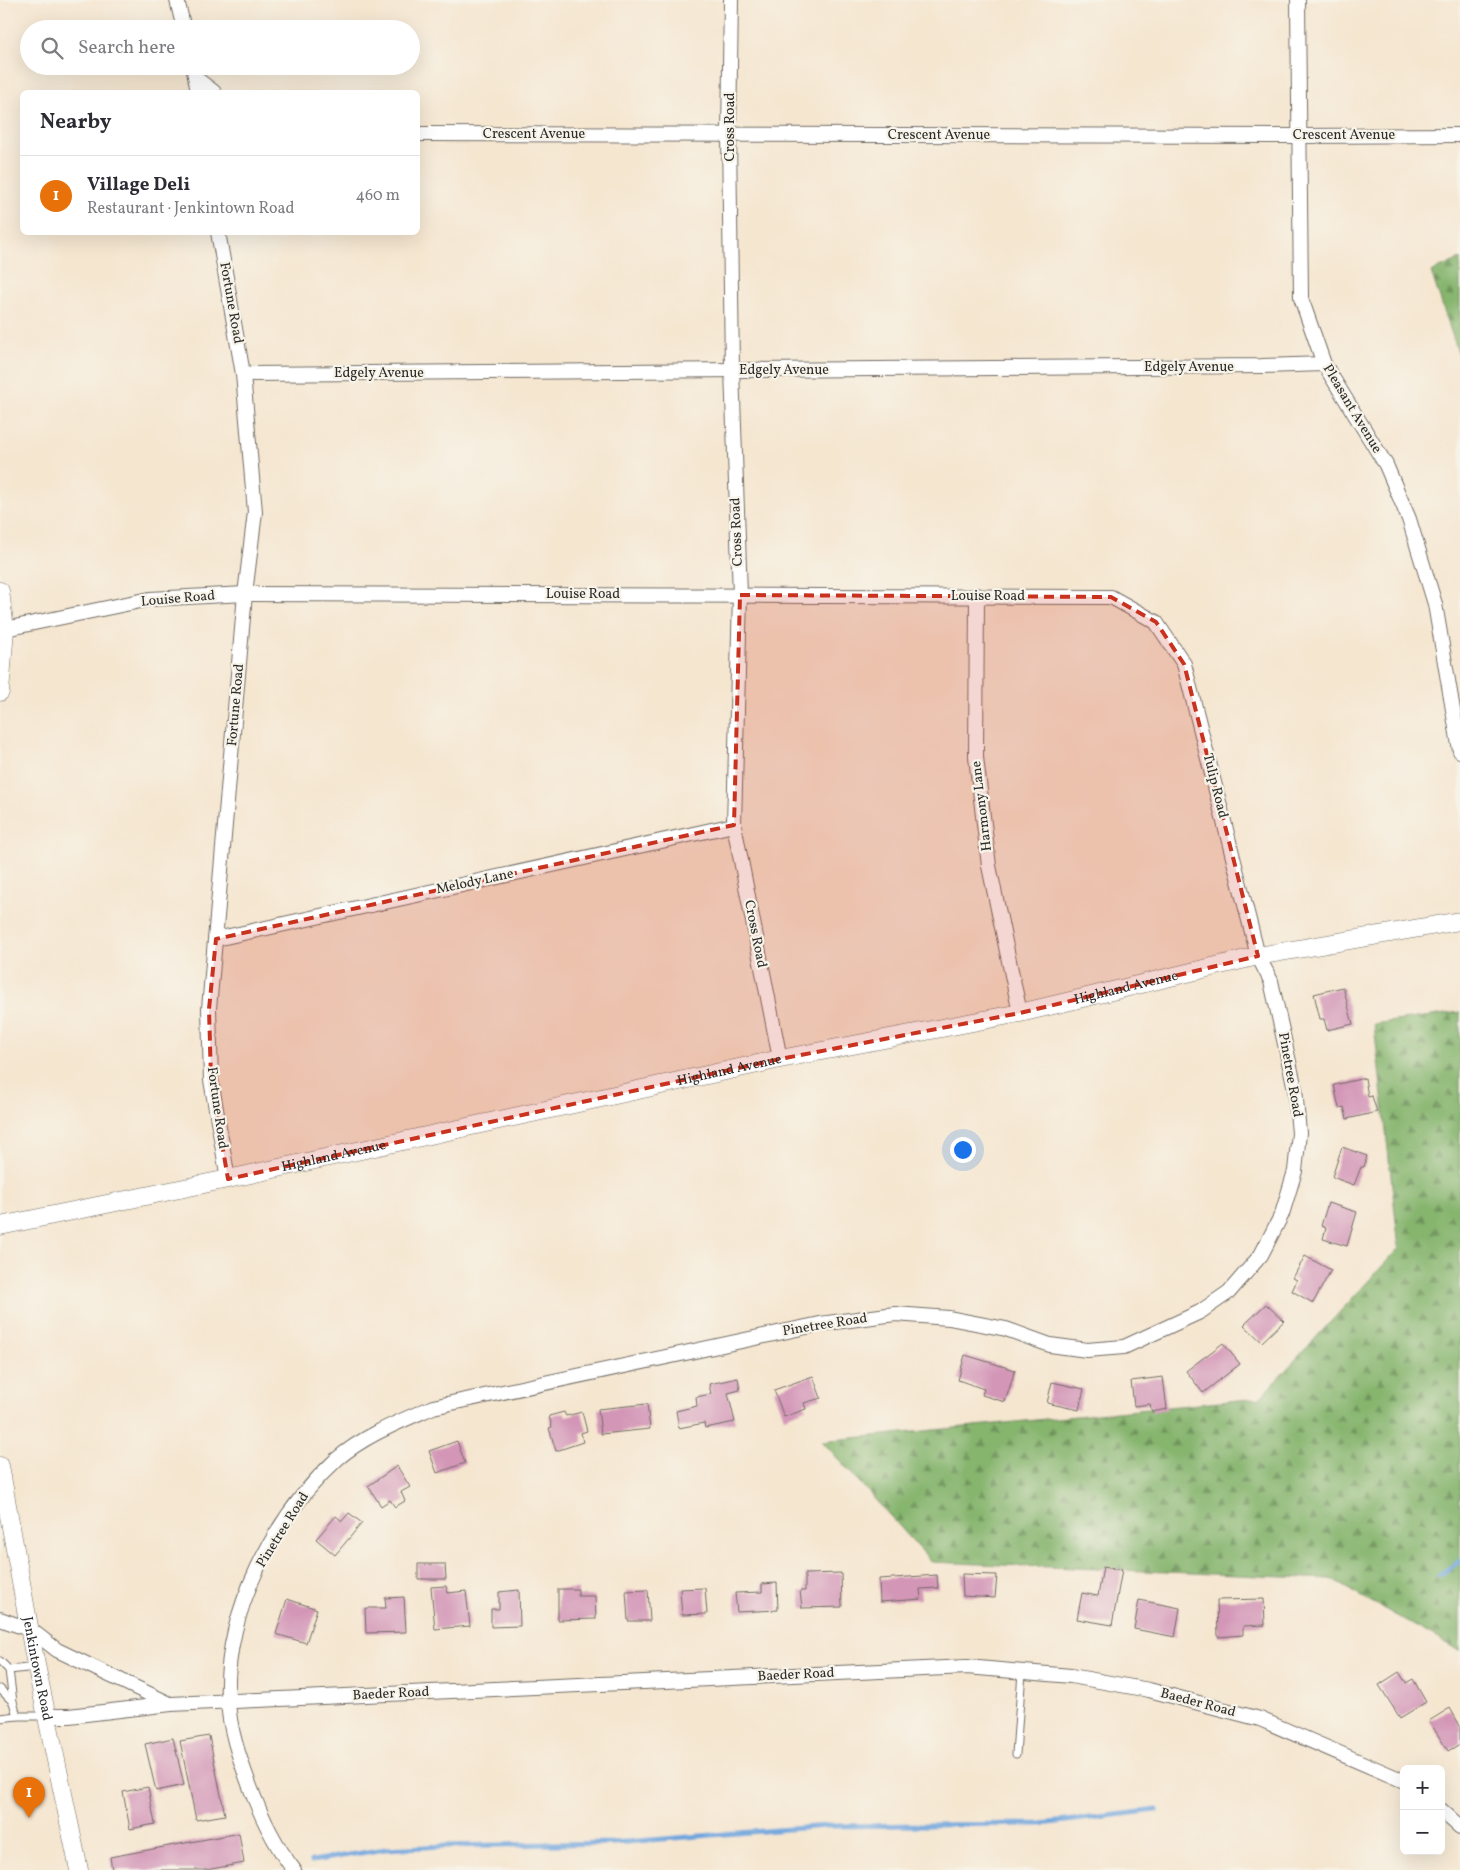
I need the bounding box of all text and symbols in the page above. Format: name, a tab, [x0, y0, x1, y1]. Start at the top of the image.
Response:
search box	[20, 20, 420, 75]
icon: search	[38, 34, 66, 62]
text: Search here	[78, 35, 175, 61]
street label: Cross Road	[721, 92, 740, 161]
text: Nearby	[40, 108, 111, 137]
street label: Crescent Avenue	[483, 125, 586, 144]
street label: Crescent Avenue	[888, 126, 991, 145]
street label: Crescent Avenue	[1293, 126, 1396, 145]
text: Village Deli	[87, 172, 190, 198]
text: 1	[53, 185, 59, 207]
text: 460 m	[356, 185, 400, 207]
text: Restaurant · Jenkintown Road	[87, 198, 295, 220]
street label: Fortune Road	[214, 261, 248, 345]
street label: Edgely Avenue	[1144, 358, 1234, 377]
street label: Edgely Avenue	[739, 361, 829, 380]
street label: Pleasant Avenue	[1318, 361, 1386, 457]
street label: Edgely Avenue	[334, 364, 424, 383]
street label: Cross Road	[726, 497, 748, 567]
street label: Louise Road	[546, 585, 620, 604]
street label: Louise Road	[140, 586, 216, 612]
street label: Louise Road	[951, 587, 1025, 606]
street label: Fortune Road	[223, 663, 249, 747]
street label: Tulip Road	[1198, 752, 1232, 821]
street label: Harmony Lane	[967, 759, 997, 852]
street label: Melody Lane	[435, 864, 516, 899]
street label: Cross Road	[739, 898, 771, 970]
street label: Highland Avenue	[1072, 966, 1180, 1009]
street label: Pinetree Road	[1273, 1031, 1307, 1119]
street label: Highland Avenue	[676, 1049, 784, 1091]
street label: Fortune Road	[202, 1066, 232, 1150]
street label: Highland Avenue	[280, 1135, 388, 1177]
your location	[950, 1137, 976, 1163]
street label: Pinetree Road	[781, 1309, 869, 1341]
street label: Pinetree Road	[252, 1488, 314, 1571]
street label: Jenkintown Road	[18, 1615, 57, 1722]
street label: Baeder Road	[757, 1663, 835, 1687]
street label: Baeder Road	[352, 1682, 430, 1706]
street label: Baeder Road	[1158, 1684, 1238, 1722]
map controls	[1400, 1765, 1445, 1855]
button: +	[1400, 1765, 1445, 1810]
pin: 1	[13, 1777, 45, 1818]
button: −	[1400, 1810, 1445, 1855]

